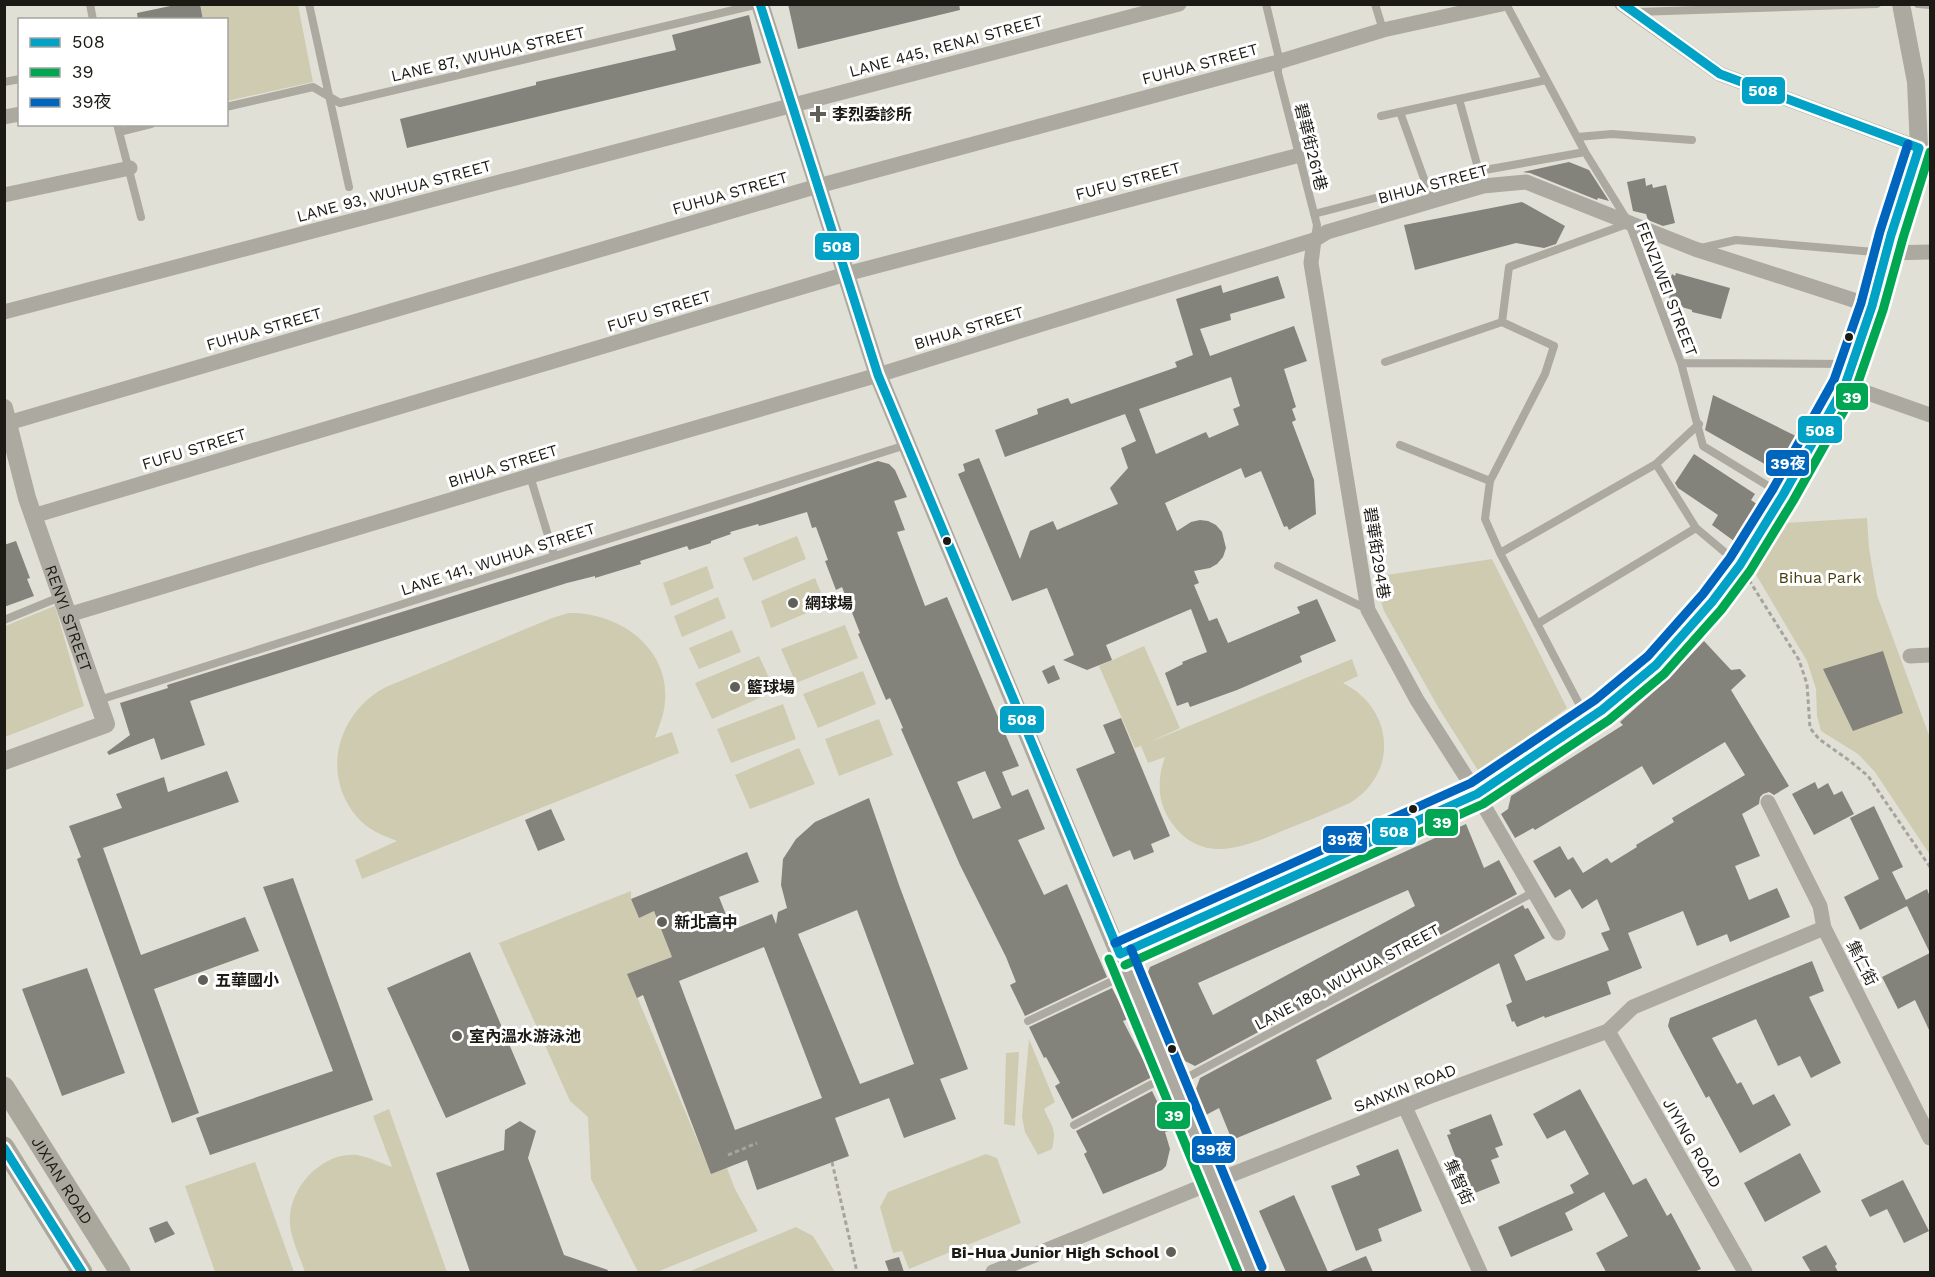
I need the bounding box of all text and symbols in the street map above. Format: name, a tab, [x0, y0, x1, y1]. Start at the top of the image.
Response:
street label: LANE 445, RENAI STREET	[847, 11, 1045, 81]
legend	[18, 18, 228, 126]
street label: LANE 87, WUHUA STREET	[389, 22, 587, 86]
text: 508	[72, 31, 105, 52]
street label: FUHUA STREET	[1140, 39, 1260, 89]
text: 39	[72, 61, 94, 82]
line badge: 508	[1741, 76, 1786, 105]
text: 508	[1748, 81, 1778, 100]
text: 39夜	[72, 91, 112, 112]
street label: 碧華街261巷	[1291, 101, 1331, 193]
marker: 李烈委診所	[809, 105, 827, 123]
place label: 李烈委診所	[832, 105, 912, 124]
street label: LANE 93, WUHUA STREET	[295, 156, 494, 226]
street label: FUFU STREET	[1073, 158, 1183, 204]
street label: BIHUA STREET	[1376, 160, 1491, 208]
street label: FUHUA STREET	[670, 167, 790, 219]
street label: FENZIWEI STREET	[1633, 219, 1702, 359]
line badge: 508	[814, 232, 860, 261]
text: 508	[822, 237, 852, 256]
street label: FUFU STREET	[605, 286, 714, 336]
street label: BIHUA STREET	[912, 302, 1026, 354]
street label: FUHUA STREET	[204, 303, 324, 355]
unlabelled marker	[1843, 331, 1855, 343]
line badge: 39	[1835, 382, 1869, 411]
text: 39	[1842, 388, 1862, 407]
line badge: 508	[1797, 415, 1843, 444]
text: 508	[1805, 421, 1835, 440]
street label: FUFU STREET	[140, 424, 249, 474]
street label: BIHUA STREET	[446, 440, 560, 492]
line badge: 39夜	[1765, 449, 1810, 477]
text: 39夜	[1770, 454, 1806, 473]
street label: 碧華街294巷	[1360, 506, 1394, 600]
street label: LANE 141, WUHUA STREET	[398, 518, 598, 599]
unlabelled marker	[941, 535, 953, 547]
street label: RENYI STREET	[42, 562, 96, 674]
park label: Bihua Park	[1778, 568, 1862, 587]
place label: 網球場	[805, 594, 853, 613]
marker: 網球場	[786, 596, 800, 610]
place label: 籃球場	[747, 678, 795, 697]
marker: 籃球場	[728, 680, 742, 694]
line badge: 508	[999, 705, 1045, 734]
text: 508	[1007, 710, 1037, 729]
unlabelled marker	[1407, 803, 1419, 815]
line badge: 39	[1424, 808, 1459, 837]
text: 39	[1432, 813, 1452, 832]
line badge: 508	[1371, 817, 1417, 846]
text: 508	[1379, 822, 1409, 841]
line badge: 39夜	[1322, 825, 1368, 854]
text: 39夜	[1327, 830, 1363, 849]
place label: 新北高中	[674, 913, 738, 932]
marker: 新北高中	[655, 915, 669, 929]
street label: LANE 180, WUHUA STREET	[1251, 920, 1443, 1034]
street label: 集仁街	[1843, 937, 1881, 989]
place label: 五華國小	[215, 971, 279, 990]
marker: 五華國小	[196, 973, 210, 987]
place label: 室內溫水游泳池	[469, 1027, 581, 1046]
marker: 室內溫水游泳池	[450, 1029, 464, 1043]
unlabelled marker	[1166, 1043, 1178, 1055]
street label: SANXIN ROAD	[1351, 1060, 1459, 1116]
street label: JIYING ROAD	[1659, 1095, 1725, 1191]
line badge: 39	[1156, 1101, 1191, 1130]
text: 39	[1164, 1106, 1184, 1125]
street label: JIXIAN ROAD	[28, 1133, 97, 1228]
line badge: 39夜	[1191, 1135, 1236, 1164]
text: 39夜	[1196, 1140, 1232, 1159]
street label: 集智街	[1441, 1156, 1477, 1208]
place label: Bi-Hua Junior High School	[951, 1243, 1160, 1262]
marker: Bi-Hua Junior High School	[1164, 1245, 1178, 1259]

